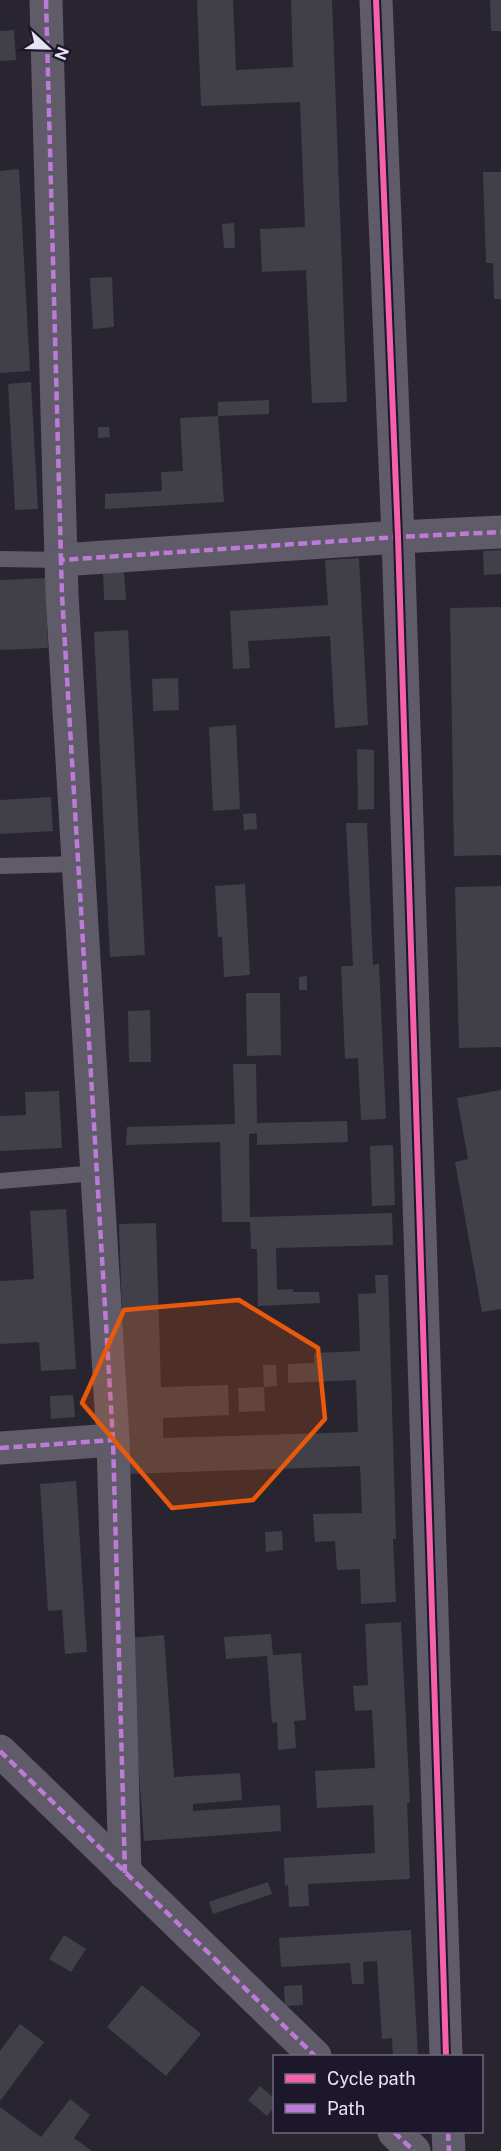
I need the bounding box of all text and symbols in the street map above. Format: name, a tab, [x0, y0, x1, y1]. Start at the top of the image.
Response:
north arrow	[18, 18, 78, 78]
text: N	[50, 44, 73, 63]
legend	[273, 2055, 483, 2133]
text: Cycle path	[327, 2068, 416, 2089]
text: Path	[327, 2098, 365, 2119]

